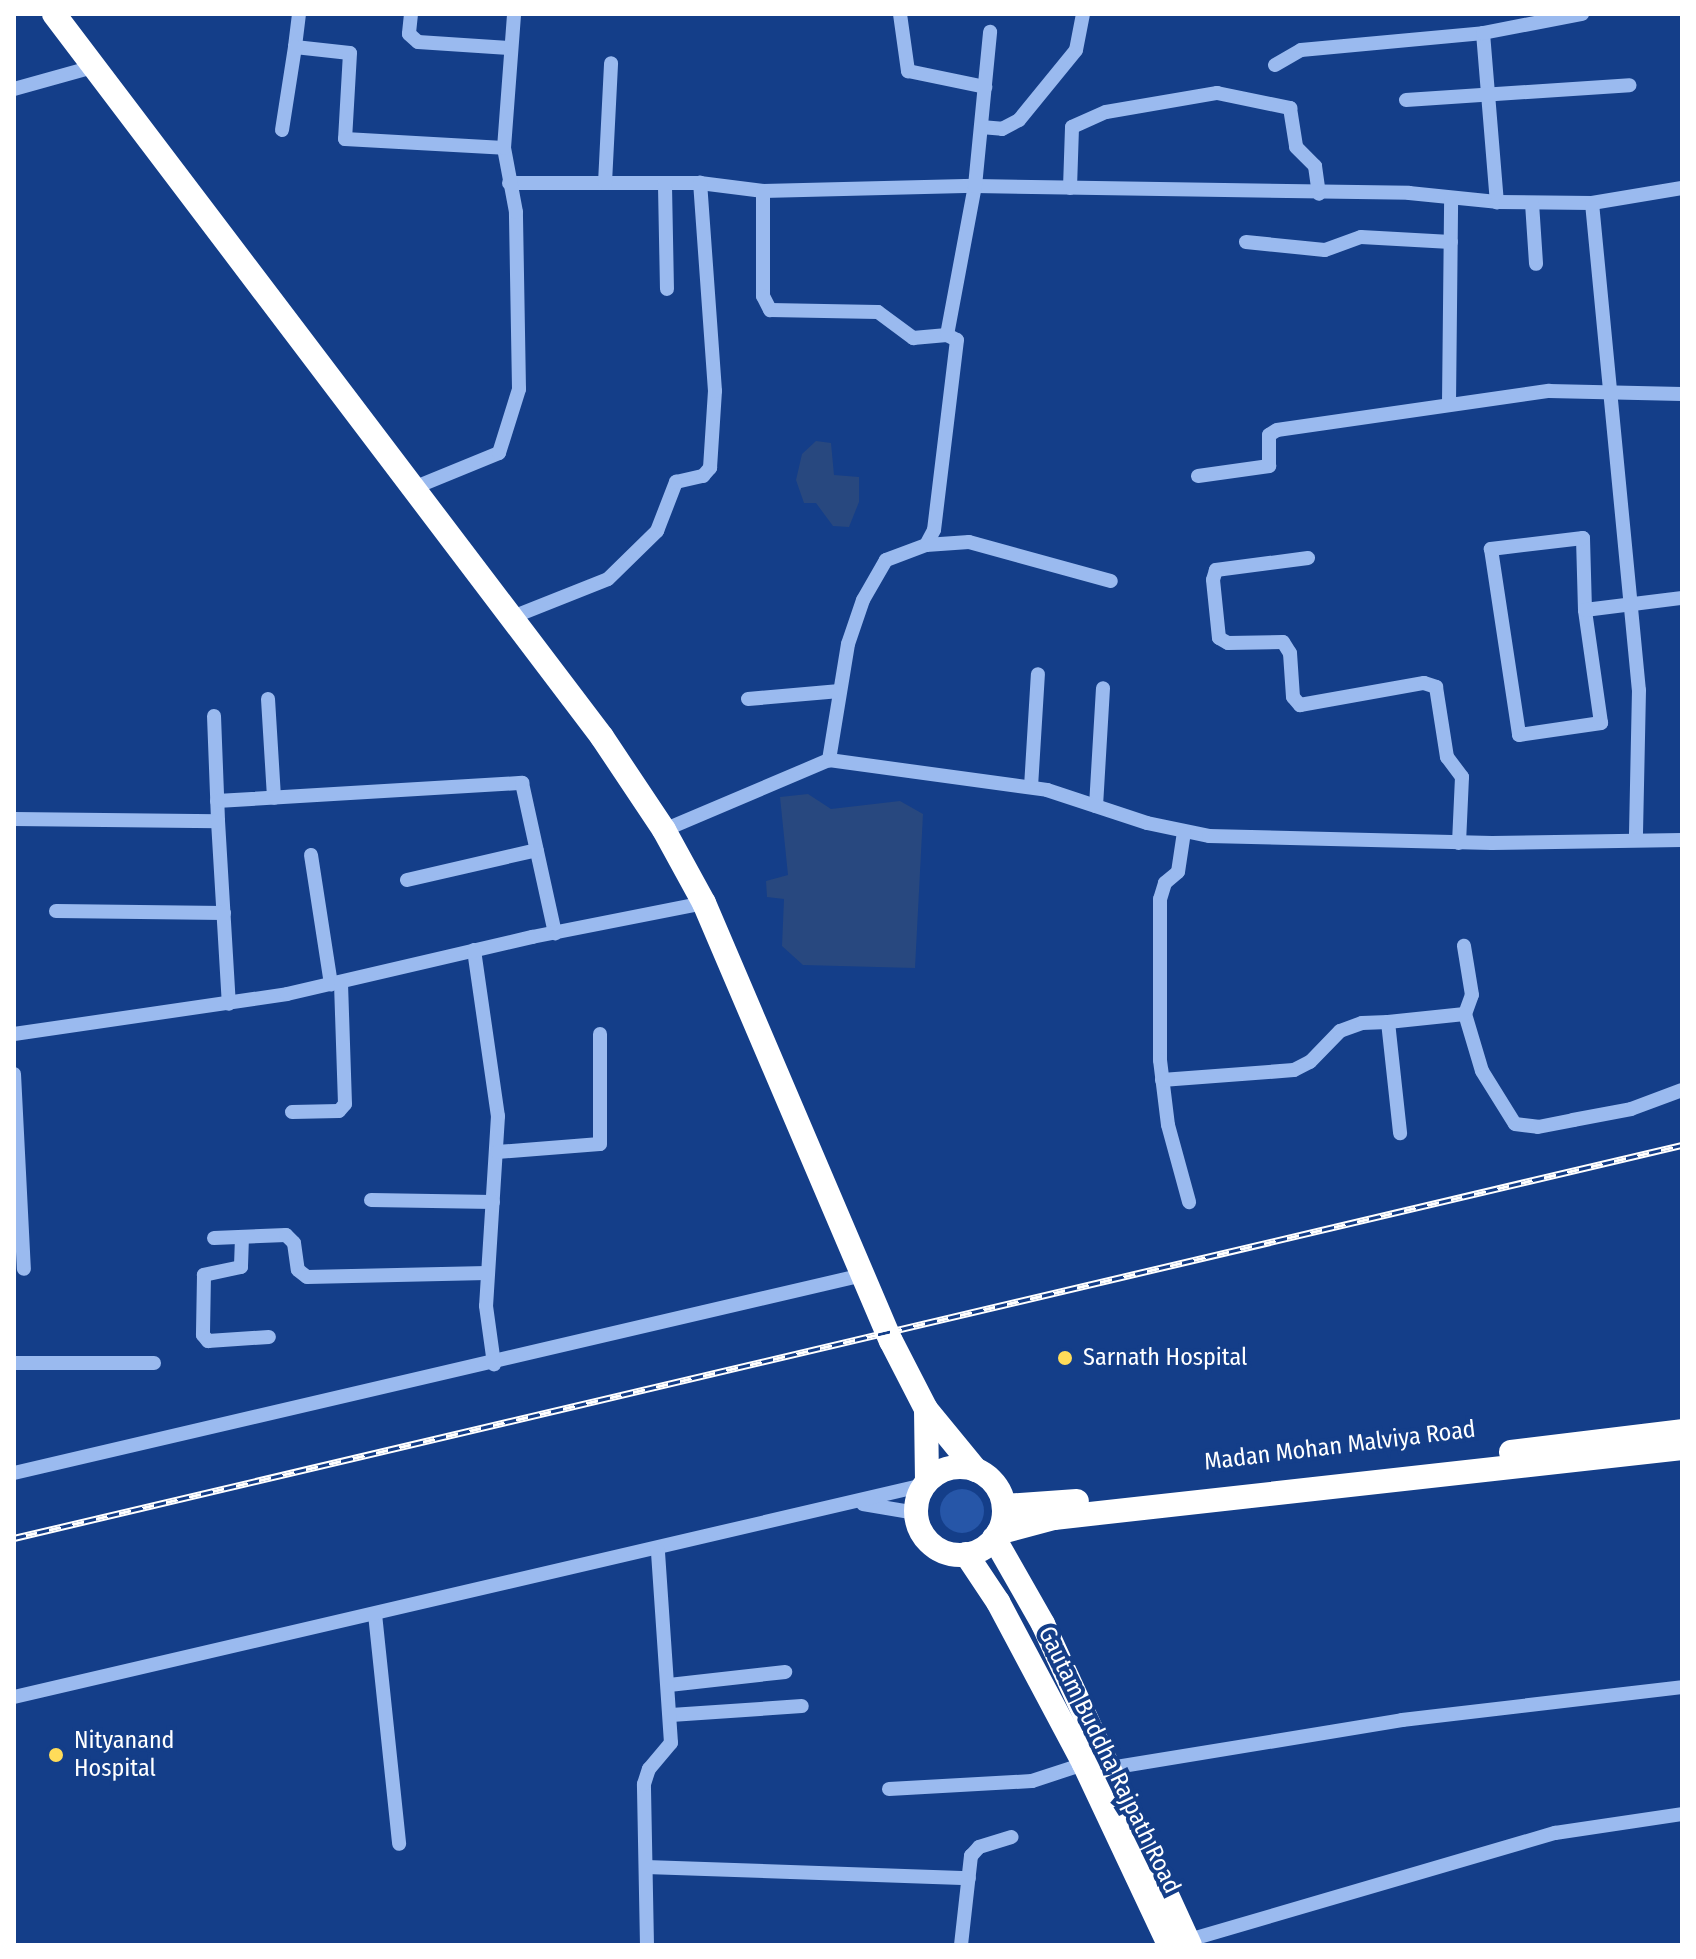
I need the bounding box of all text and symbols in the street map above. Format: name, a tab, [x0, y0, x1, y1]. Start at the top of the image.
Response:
place label: Sarnath Hospital	[1083, 1344, 1247, 1372]
marker: Sarnath Hospital	[1054, 1347, 1076, 1369]
street label: Madan Mohan Malviya Road	[1203, 1415, 1477, 1477]
street label: Gautam Buddha Rajpath Road	[1032, 1622, 1186, 1898]
place label: Nityanand Hospital	[74, 1727, 174, 1783]
marker: Nityanand Hospital	[45, 1744, 67, 1766]

